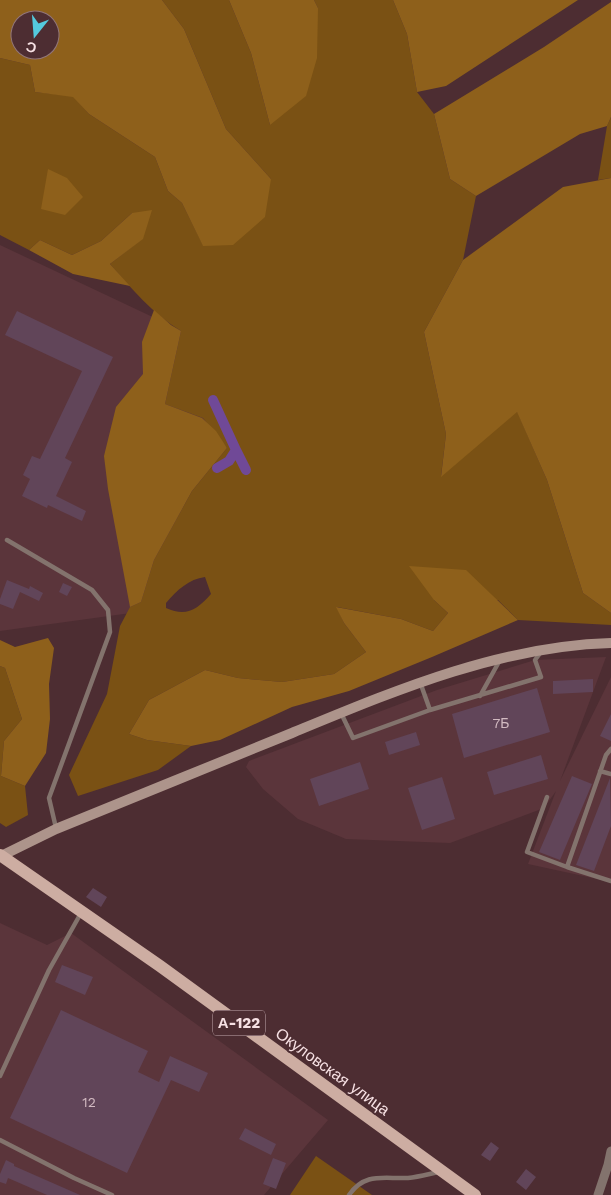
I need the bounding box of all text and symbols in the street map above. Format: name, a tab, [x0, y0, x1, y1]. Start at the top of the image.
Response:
north arrow	[10, 10, 60, 60]
text: С	[24, 38, 38, 57]
house number: 7Б	[492, 715, 510, 731]
road number: А-122	[213, 1010, 265, 1036]
street label: Окуловская улица	[272, 1024, 394, 1119]
house number: 12	[82, 1094, 96, 1110]

